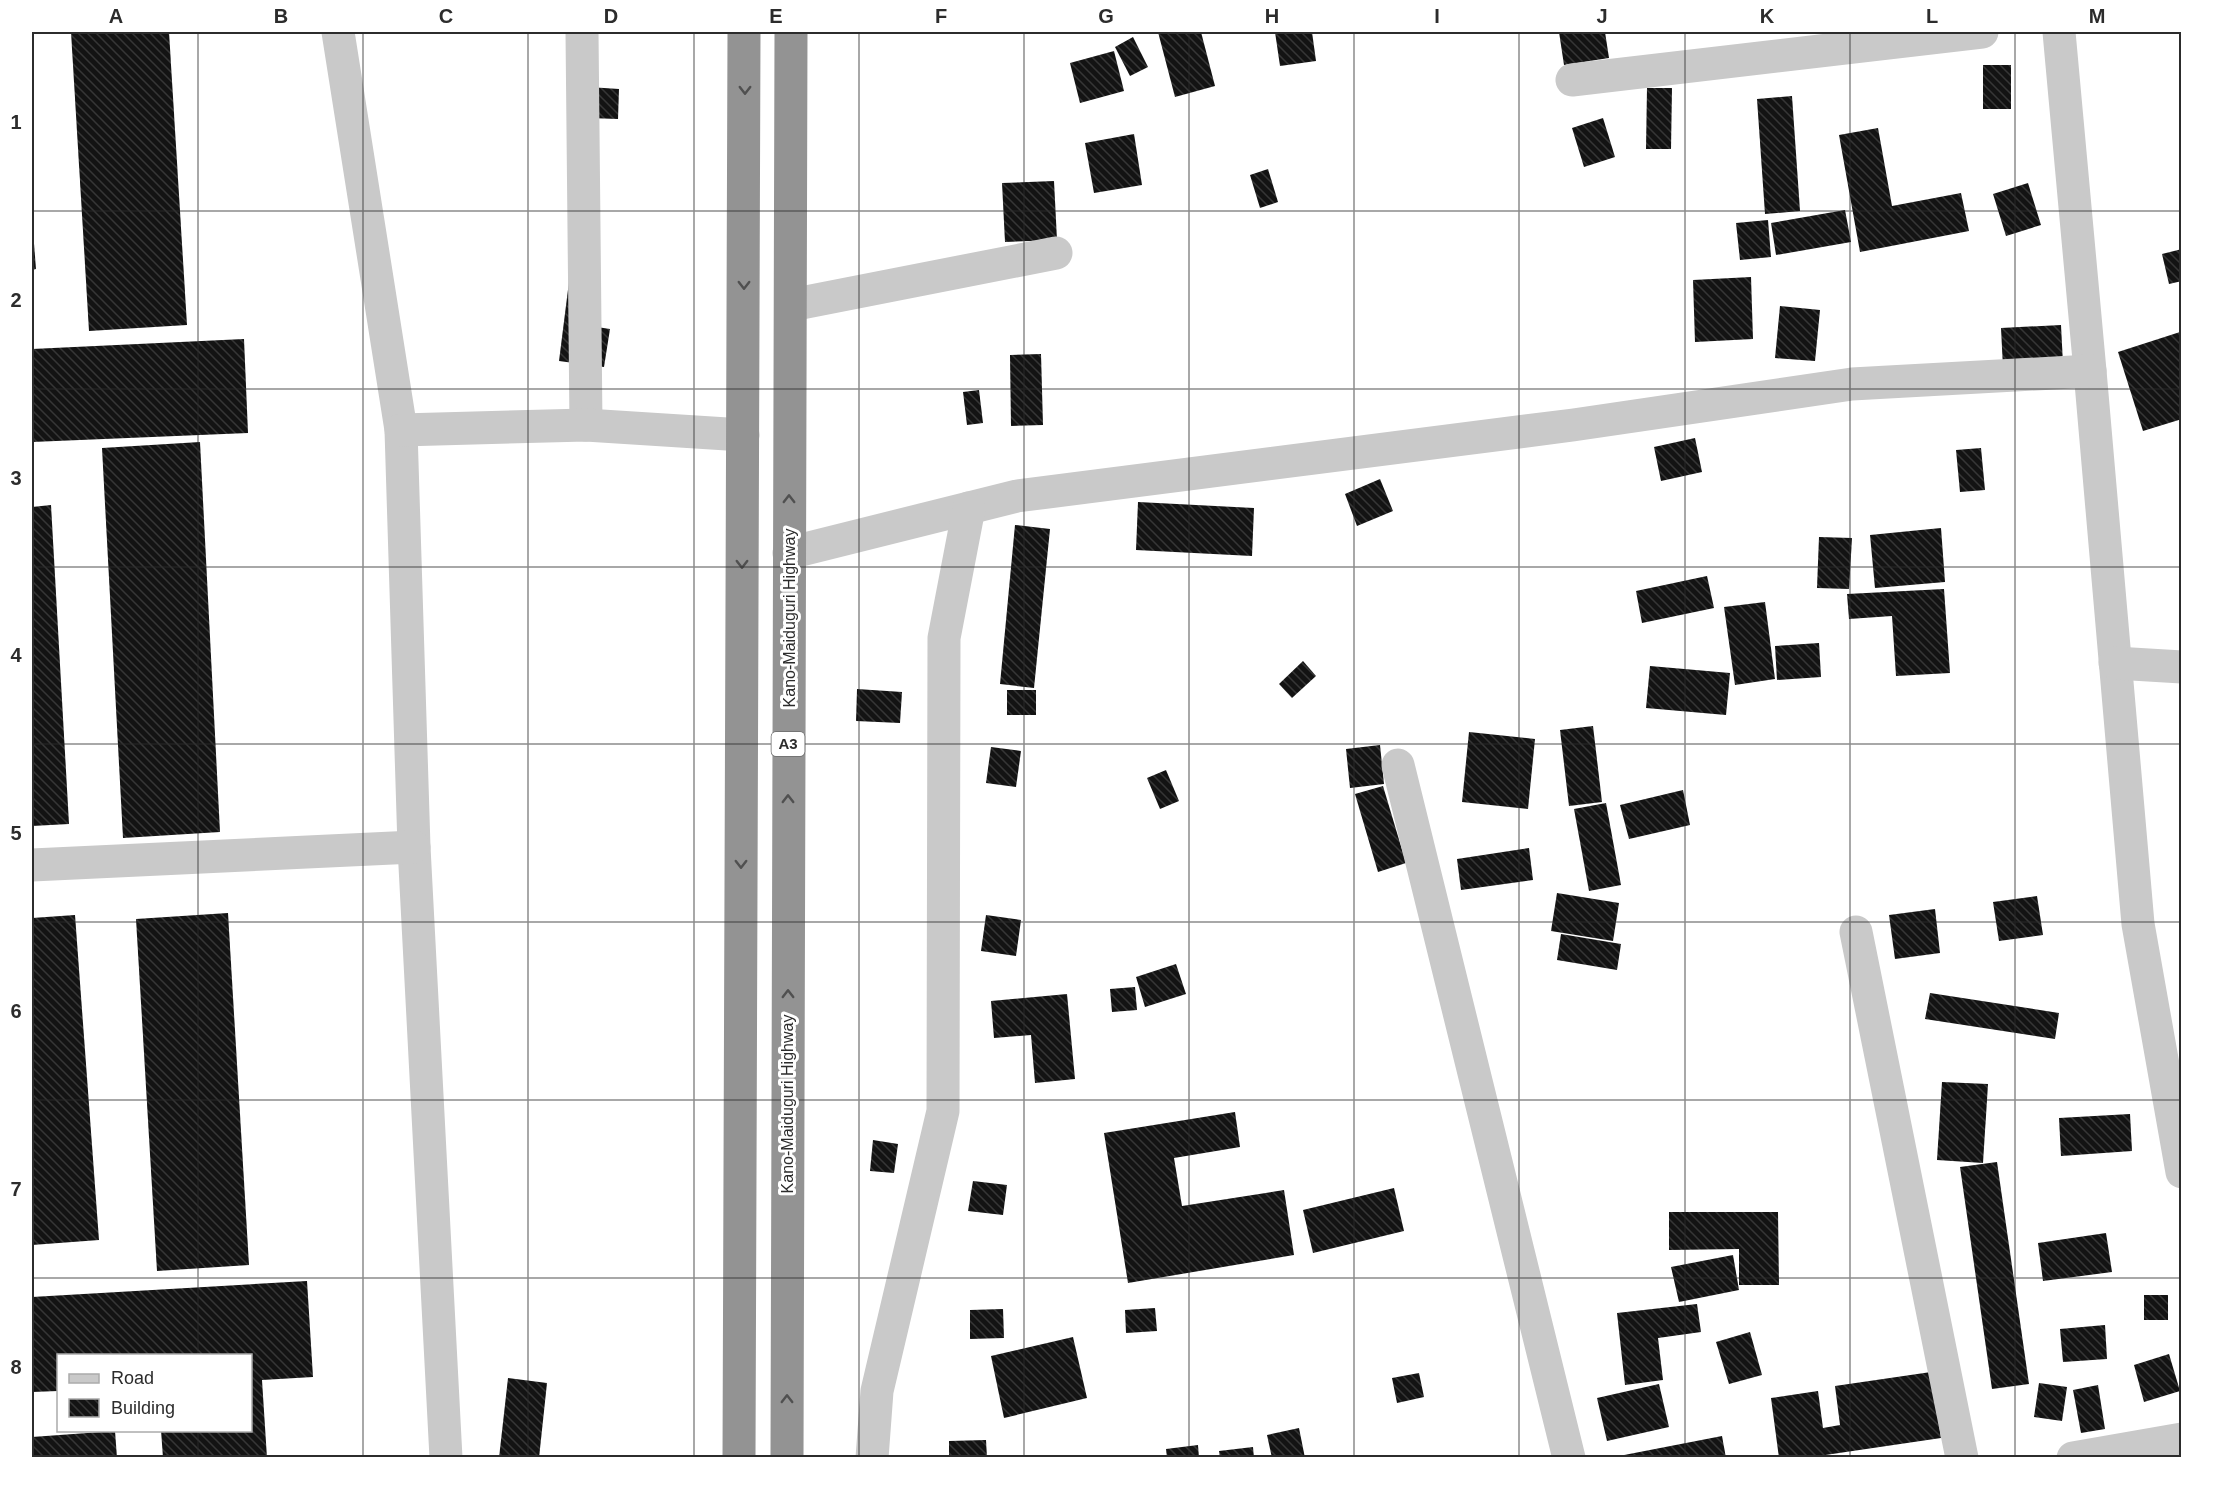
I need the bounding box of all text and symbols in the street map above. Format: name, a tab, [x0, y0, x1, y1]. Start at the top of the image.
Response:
text: A	[109, 5, 123, 27]
text: B	[274, 5, 288, 27]
text: C	[439, 5, 453, 27]
text: D	[604, 5, 618, 27]
text: E	[769, 5, 783, 27]
text: F	[935, 5, 947, 27]
text: G	[1098, 5, 1114, 27]
text: H	[1265, 5, 1279, 27]
text: I	[1434, 5, 1440, 27]
text: J	[1596, 5, 1608, 27]
text: K	[1760, 5, 1775, 27]
text: L	[1926, 5, 1938, 27]
text: M	[2089, 5, 2105, 27]
one-way arrow	[739, 85, 751, 94]
text: 1	[10, 111, 22, 133]
one-way arrow	[738, 280, 750, 289]
text: 2	[10, 289, 22, 311]
text: 3	[10, 467, 22, 489]
one-way arrow	[783, 495, 795, 504]
street label: Kano-Maiduguri Highway	[781, 529, 798, 707]
one-way arrow	[736, 559, 748, 568]
text: 4	[10, 644, 22, 666]
road number: A3	[772, 732, 804, 756]
one-way arrow	[782, 795, 794, 804]
text: 5	[10, 822, 22, 844]
one-way arrow	[735, 859, 747, 868]
one-way arrow	[782, 990, 794, 999]
text: 6	[10, 1000, 22, 1022]
street label: Kano-Maiduguri Highway	[779, 1015, 796, 1193]
text: 7	[10, 1178, 22, 1200]
legend	[57, 1354, 252, 1432]
text: 8	[10, 1356, 22, 1378]
text: Road	[111, 1368, 154, 1388]
one-way arrow	[781, 1395, 793, 1404]
text: Building	[111, 1398, 175, 1418]

